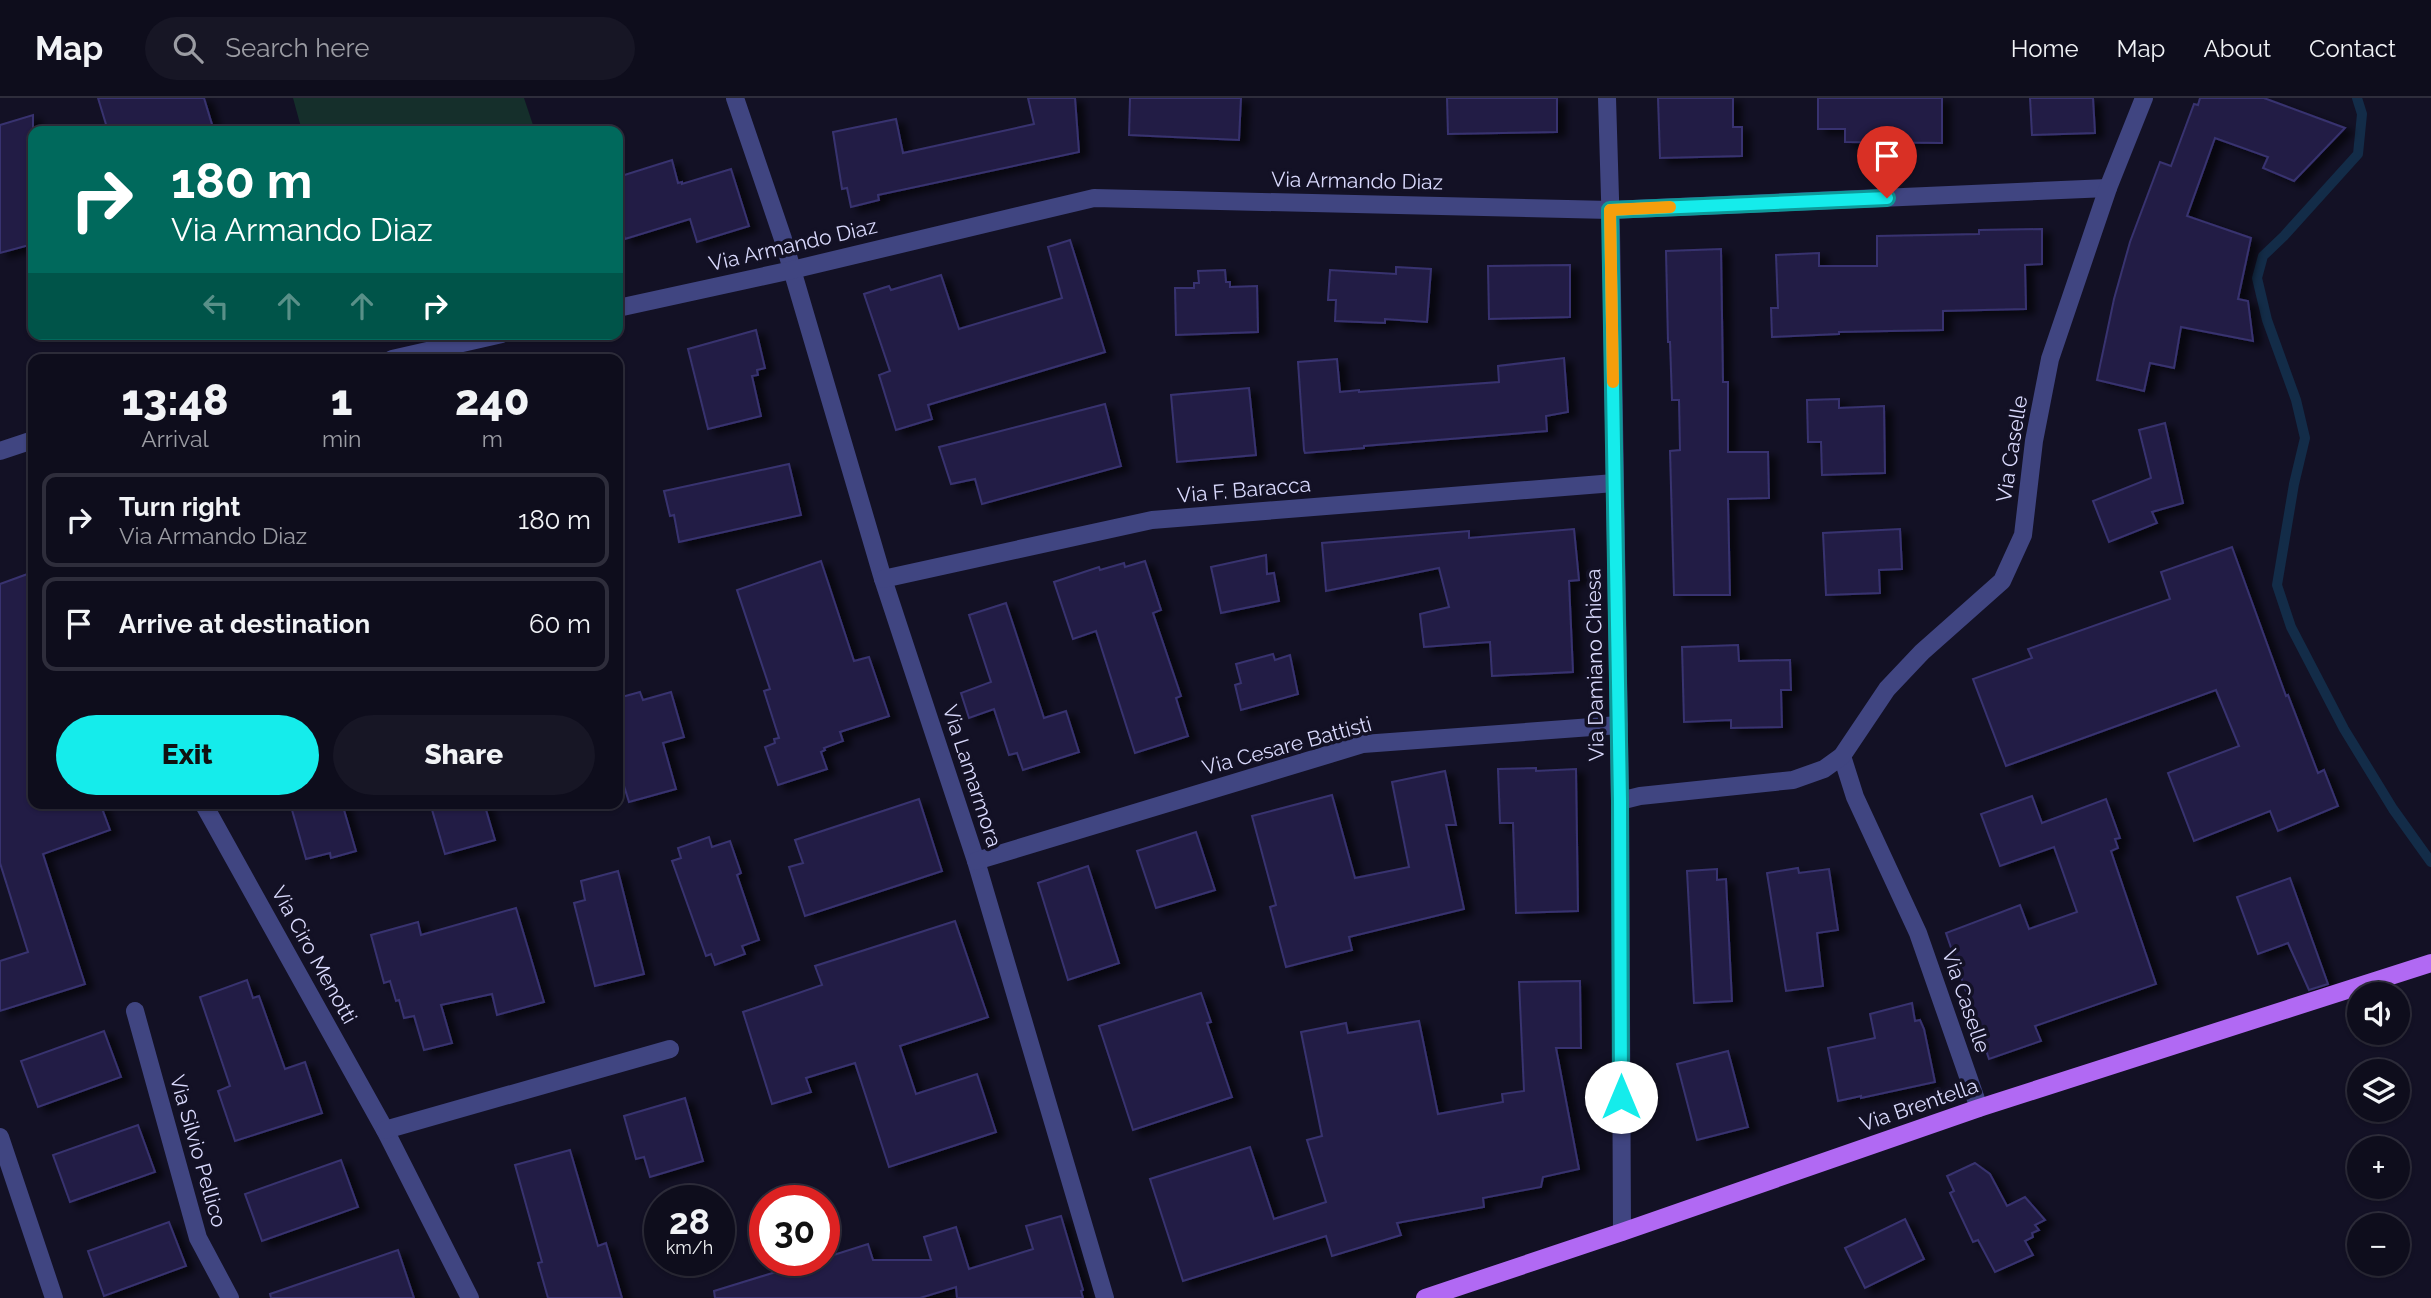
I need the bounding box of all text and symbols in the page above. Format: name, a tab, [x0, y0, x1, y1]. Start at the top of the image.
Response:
search box	[145, 17, 635, 80]
text: Map	[35, 29, 103, 68]
icon: search	[169, 29, 207, 67]
text: Search here	[225, 33, 370, 63]
text: Home	[2011, 34, 2079, 63]
text: Map	[2117, 34, 2165, 63]
text: About	[2203, 34, 2271, 63]
text: Contact	[2309, 34, 2396, 63]
pin	[1857, 126, 1917, 198]
icon: arrive	[1868, 137, 1906, 175]
text: 180 m	[171, 152, 312, 209]
icon: right	[56, 154, 147, 245]
street label: Via Armando Diaz	[1271, 167, 1443, 194]
text: Via Armando Diaz	[171, 211, 433, 248]
street label: Via Armando Diaz	[706, 213, 879, 276]
icon: left	[197, 287, 235, 325]
icon: ahead	[270, 287, 308, 325]
icon: ahead	[343, 287, 381, 325]
icon: right	[416, 287, 454, 325]
text: 13:48	[122, 376, 228, 425]
text: 1	[331, 376, 353, 425]
text: 240	[455, 376, 529, 425]
street label: Via Caselle	[1991, 394, 2032, 504]
text: Arrival	[141, 425, 209, 452]
text: min	[322, 425, 362, 452]
text: m	[482, 425, 503, 452]
street label: Via F. Baracca	[1176, 471, 1312, 508]
text: Turn right	[119, 492, 240, 522]
icon: right	[60, 501, 98, 539]
text: 180 m	[518, 505, 591, 535]
text: Via Armando Diaz	[119, 522, 307, 549]
street label: Via Damiano Chiesa	[1580, 569, 1609, 762]
icon: arrive	[60, 605, 98, 643]
text: Arrive at destination	[119, 609, 370, 639]
text: 60 m	[529, 609, 591, 639]
street label: Via Lamarmora	[938, 702, 1007, 850]
street label: Via Cesare Battisti	[1199, 711, 1374, 780]
button: Exit	[56, 715, 319, 795]
button: Share	[333, 715, 595, 795]
street label: Via Ciro Menotti	[266, 882, 363, 1028]
street label: Via Caselle	[1937, 946, 1996, 1056]
map controls	[2347, 982, 2410, 1276]
button: sound	[2347, 982, 2410, 1045]
button: layers	[2347, 1059, 2410, 1122]
position arrow	[1584, 1060, 1658, 1134]
street label: Via Silvio Pellico	[165, 1072, 232, 1230]
street label: Via Brentella	[1857, 1073, 1981, 1136]
button: +	[2347, 1136, 2410, 1199]
speed limit sign: 30	[749, 1185, 840, 1276]
text: 28	[669, 1201, 710, 1242]
button: −	[2347, 1213, 2410, 1276]
text: km/h	[666, 1237, 713, 1258]

